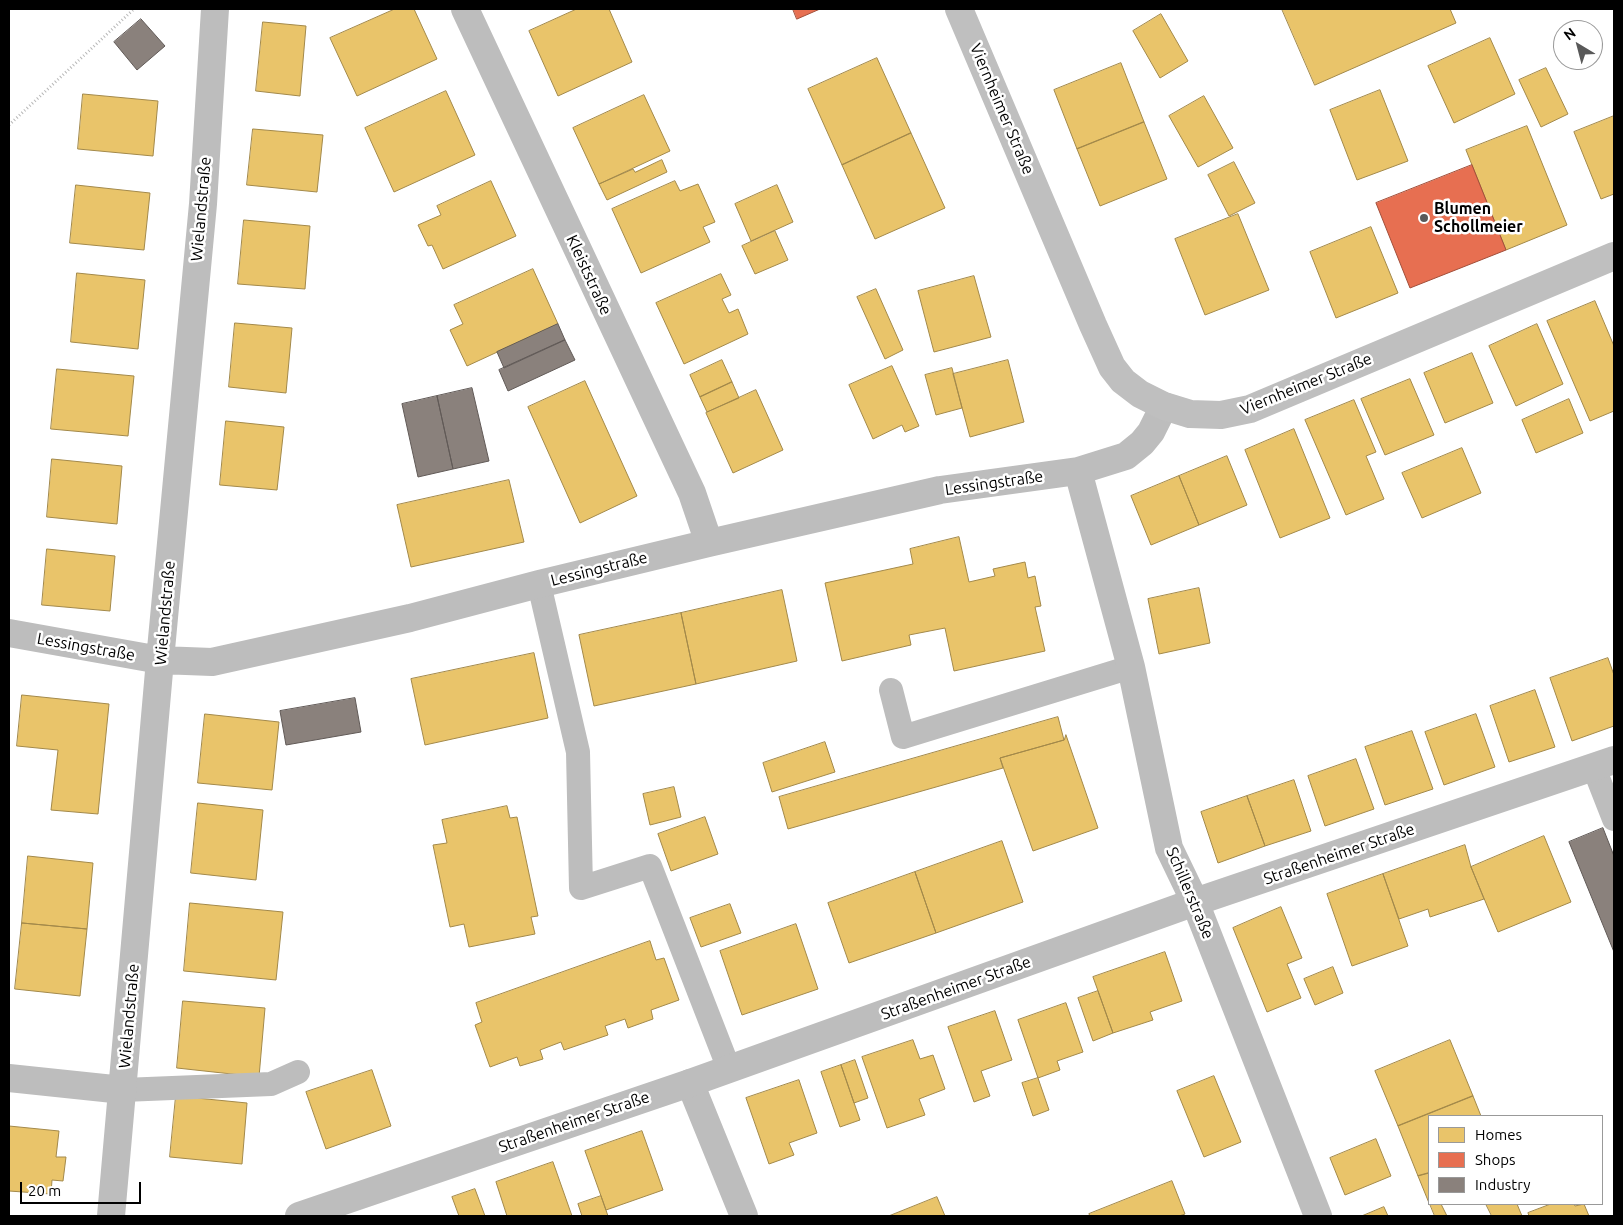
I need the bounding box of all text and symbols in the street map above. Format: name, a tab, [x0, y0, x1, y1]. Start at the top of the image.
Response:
north arrow	[1553, 20, 1603, 70]
text: N	[1561, 24, 1579, 43]
street label: Viernheimer Straße	[966, 41, 1038, 177]
street label: Wielandstraße	[187, 156, 215, 262]
place label: Blumen Schollmeier	[1434, 199, 1523, 237]
marker: Blumen Schollmeier	[1418, 212, 1430, 224]
street label: Kleiststraße	[562, 232, 616, 318]
street label: Viernheimer Straße	[1237, 349, 1375, 419]
street label: Lessingstraße	[944, 467, 1044, 499]
street label: Lessingstraße	[549, 548, 649, 590]
street label: Wielandstraße	[151, 560, 179, 666]
street label: Lessingstraße	[36, 629, 136, 665]
street label: Straßenheimer Straße	[1261, 819, 1417, 889]
street label: Schillerstraße	[1162, 844, 1218, 942]
street label: Straßenheimer Straße	[878, 952, 1034, 1024]
street label: Wielandstraße	[115, 963, 143, 1069]
street label: Straßenheimer Straße	[496, 1087, 652, 1157]
legend	[1428, 1115, 1603, 1205]
text: Homes	[1475, 1126, 1522, 1143]
text: Shops	[1475, 1151, 1516, 1168]
scale bar	[22, 1172, 144, 1204]
text: Industry	[1475, 1176, 1530, 1193]
text: 20 m	[28, 1182, 61, 1199]

